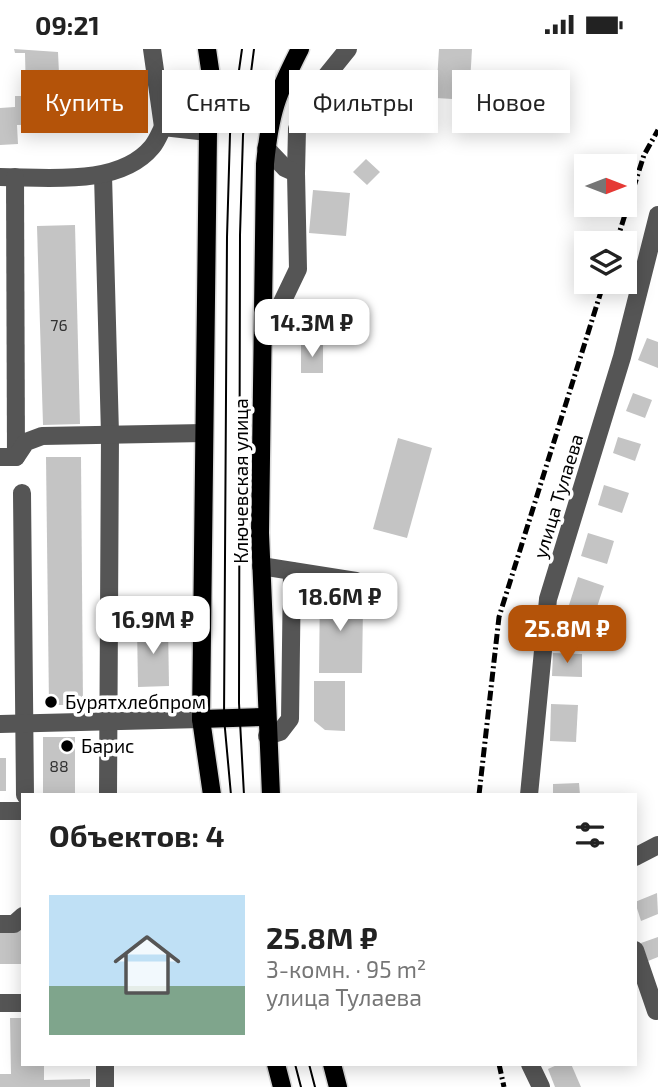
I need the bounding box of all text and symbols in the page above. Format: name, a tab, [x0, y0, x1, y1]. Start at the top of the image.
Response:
text: 09:21	[35, 9, 100, 40]
chip: Купить	[21, 70, 148, 133]
chip: Снять	[162, 70, 275, 133]
chip: Фильтры	[289, 70, 438, 133]
chip: Новое	[452, 70, 570, 133]
north arrow	[574, 154, 637, 217]
map controls	[574, 154, 637, 294]
button: layers	[574, 231, 637, 294]
pin: 14.3M ₽	[247, 299, 377, 359]
text: 14.3M ₽	[271, 308, 353, 336]
house number: 76	[50, 315, 68, 334]
street label: Ключевская улица	[229, 398, 253, 564]
street label: улица Тулаева	[528, 431, 588, 561]
pin: 18.6M ₽	[275, 573, 405, 633]
text: 18.6M ₽	[298, 582, 382, 610]
pin: 16.9M ₽	[88, 597, 218, 656]
text: 16.9M ₽	[112, 605, 194, 633]
pin: 25.8M ₽	[502, 605, 632, 665]
text: 25.8M ₽	[524, 614, 610, 642]
place label: Бурятхлебпром	[65, 690, 206, 714]
marker: Бурятхлебпром	[43, 694, 59, 710]
place label: Барис	[81, 734, 134, 757]
marker: Барис	[59, 738, 75, 754]
house number: 88	[49, 756, 69, 775]
icon: filters	[571, 816, 609, 854]
text: Объектов: 4	[49, 817, 225, 853]
text: 25.8M ₽	[266, 919, 378, 955]
icon: home	[105, 923, 189, 1007]
text: 3-комн. · 95 m²	[266, 955, 426, 983]
text: улица Тулаева	[266, 983, 422, 1011]

